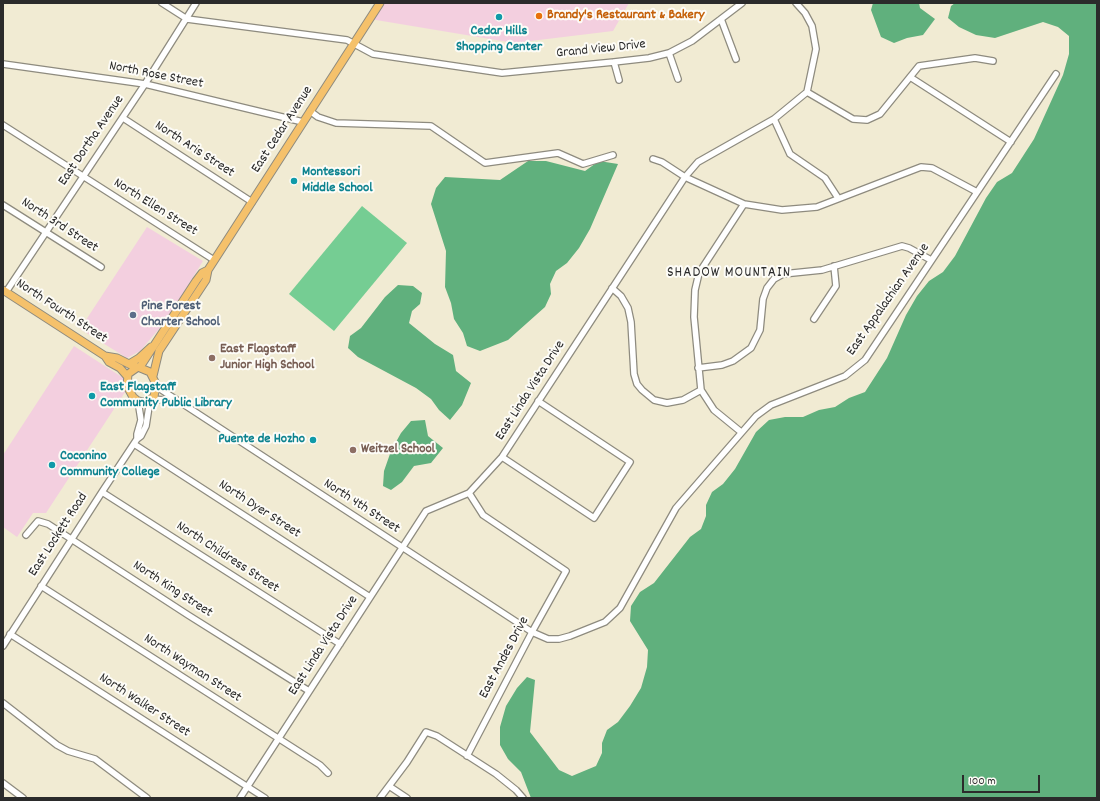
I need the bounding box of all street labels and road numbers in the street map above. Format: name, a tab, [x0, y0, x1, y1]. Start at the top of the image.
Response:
street label: Grand View Drive	[556, 37, 646, 63]
street label: North Rose Street	[108, 59, 204, 93]
street label: East Cedar Avenue	[249, 83, 317, 177]
street label: East Dortha Avenue	[56, 93, 128, 189]
street label: North Aris Street	[151, 118, 237, 182]
street label: North Ellen Street	[110, 175, 200, 241]
street label: North 3rd Street	[17, 195, 101, 257]
street label: East Appalachian Avenue	[844, 241, 934, 359]
street label: North Fourth Street	[12, 276, 110, 348]
street label: East Linda Vista Drive	[493, 338, 569, 444]
street label: North 4th Street	[320, 476, 402, 538]
street label: North Dyer Street	[215, 477, 303, 543]
street label: East Lockett Road	[26, 490, 92, 580]
street label: North Childress Street	[172, 518, 282, 598]
street label: North King Street	[129, 558, 215, 622]
street label: East Linda Vista Drive	[286, 593, 362, 699]
street label: East Andes Drive	[476, 614, 534, 702]
street label: North Wayman Street	[140, 631, 244, 707]
street label: North Walker Street	[95, 670, 193, 742]

